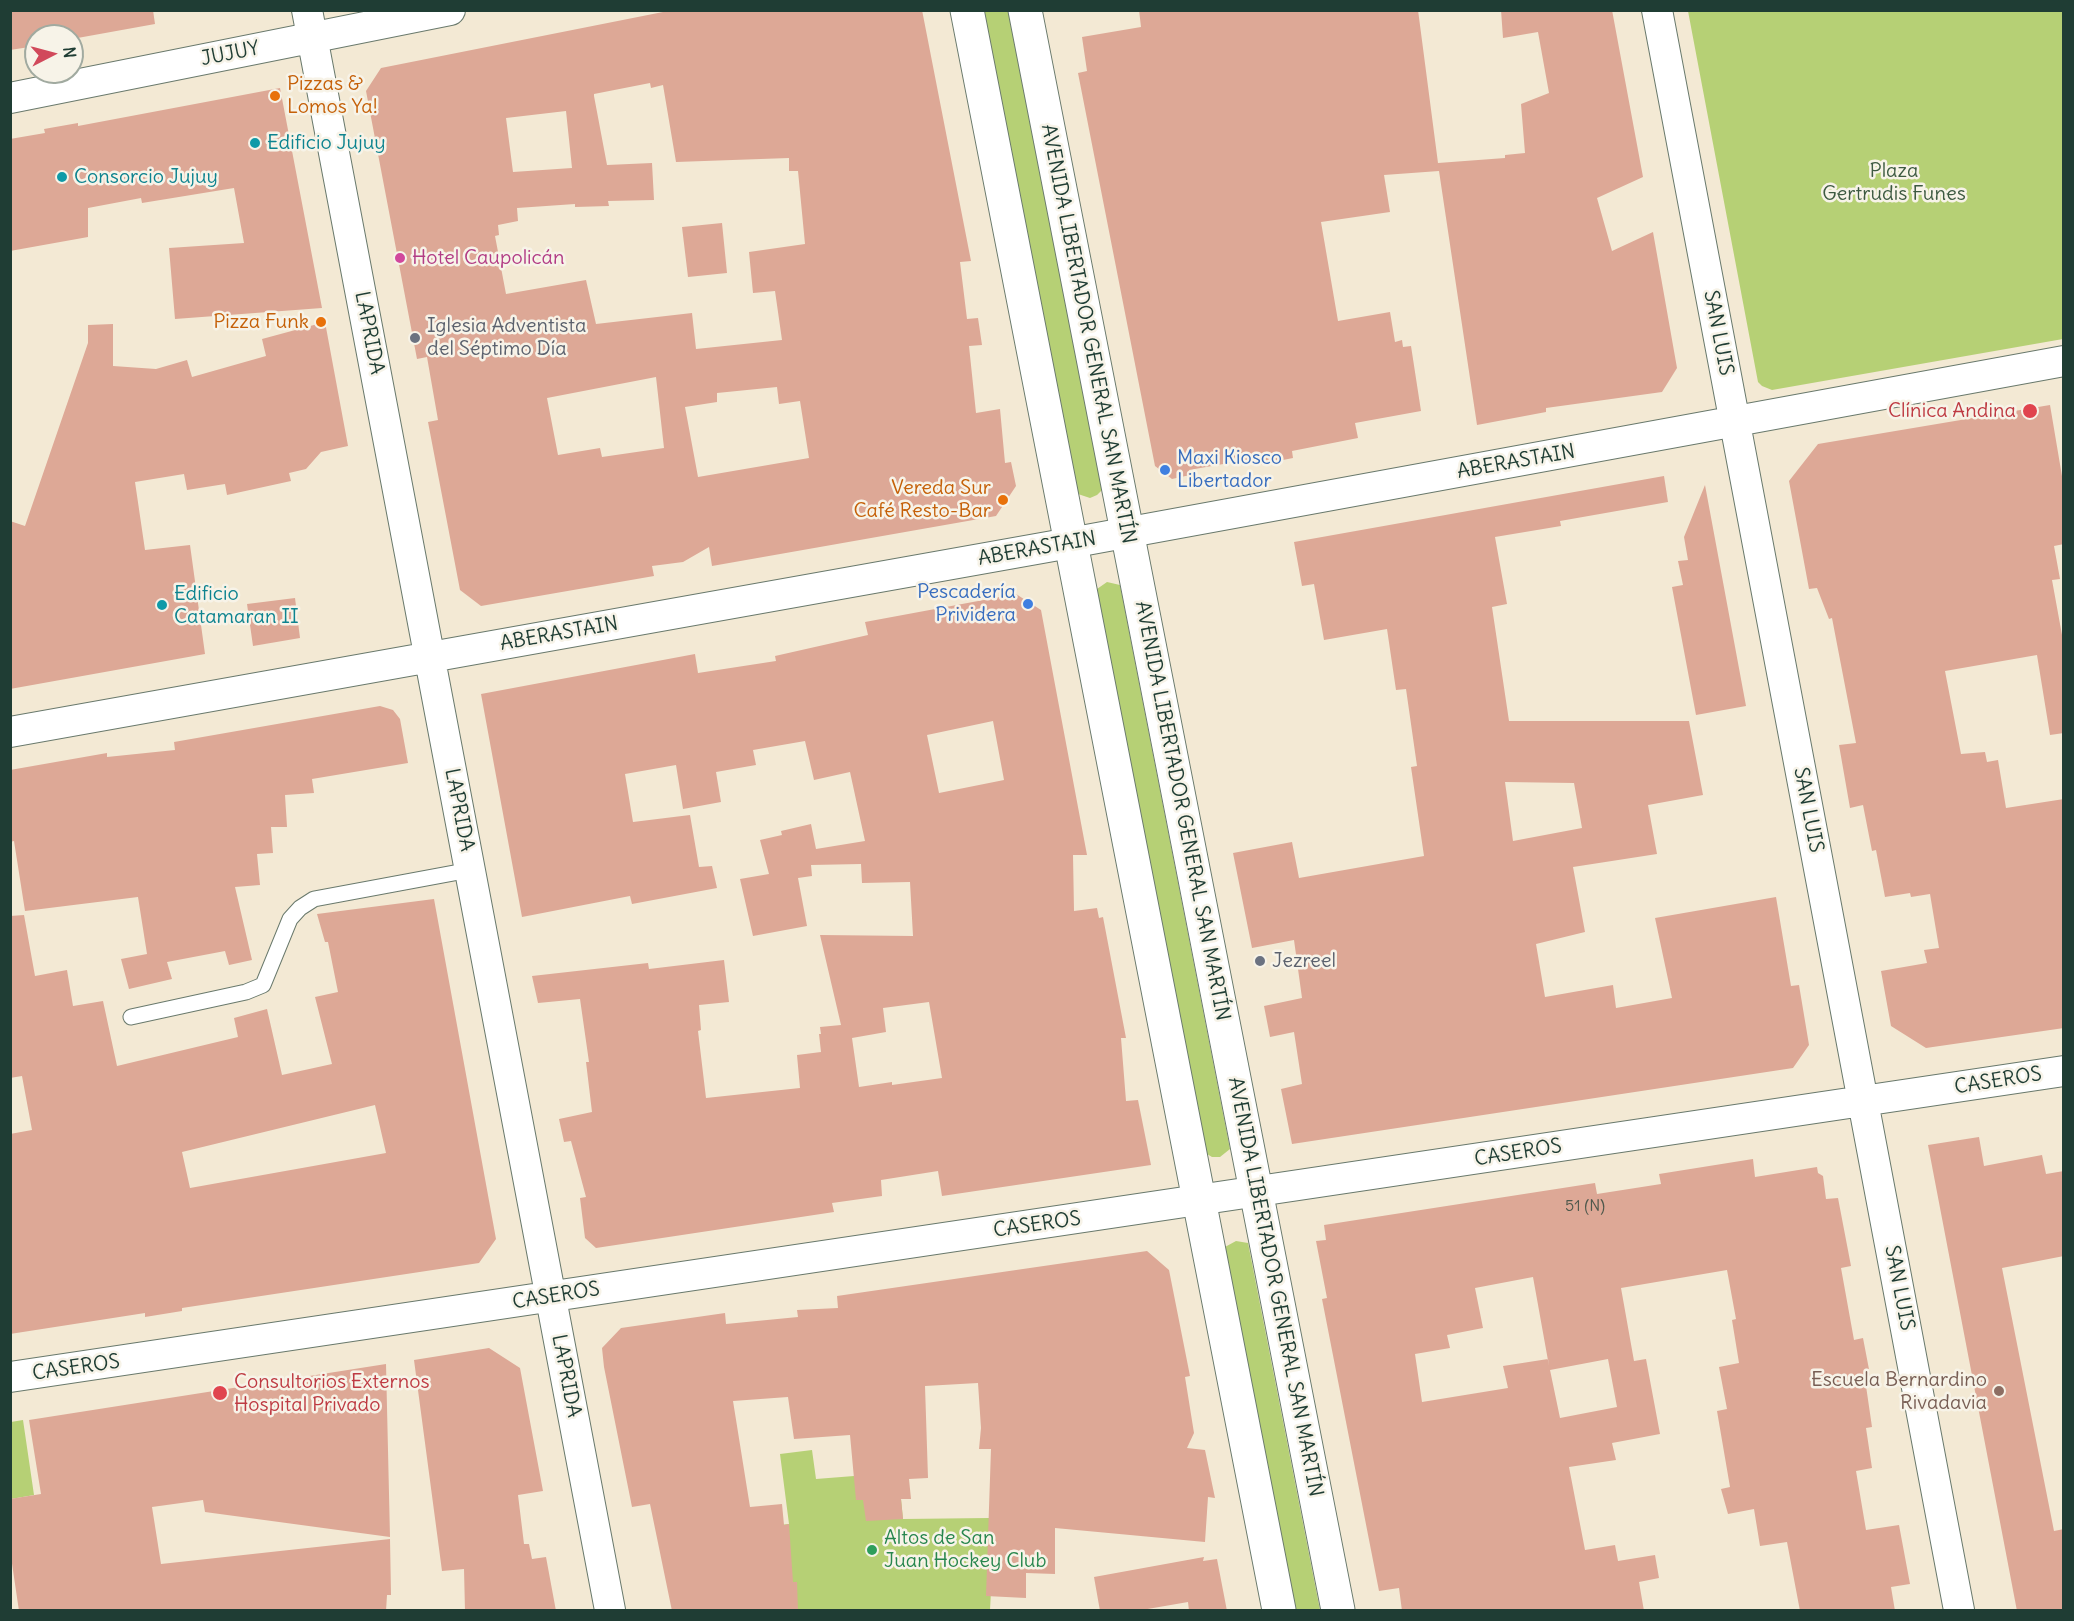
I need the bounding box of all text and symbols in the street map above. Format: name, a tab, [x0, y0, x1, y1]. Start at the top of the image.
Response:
north arrow	[24, 24, 84, 84]
street label: JUJUY	[199, 37, 261, 71]
text: N	[59, 46, 80, 59]
place label: Pizzas & Lomos Ya!	[287, 72, 377, 119]
marker: Pizzas & Lomos Ya!	[268, 89, 282, 103]
street label: AVENIDA LIBERTADOR GENERAL SAN MARTÍN	[1035, 122, 1141, 546]
place label: Edificio Jujuy	[267, 131, 386, 155]
marker: Edificio Jujuy	[248, 136, 262, 150]
park label: Plaza Gertrudis Funes	[1822, 159, 1966, 206]
place label: Consorcio Jujuy	[74, 165, 218, 189]
marker: Consorcio Jujuy	[55, 170, 69, 184]
place label: Hotel Caupolicán	[412, 246, 565, 270]
marker: Hotel Caupolicán	[393, 251, 407, 265]
street label: SAN LUIS	[1698, 288, 1738, 378]
street label: LAPRIDA	[349, 289, 389, 377]
place label: Pizza Funk	[213, 310, 309, 334]
place label: Iglesia Adventista del Séptimo Día	[427, 314, 586, 361]
marker: Pizza Funk	[314, 315, 328, 329]
marker: Iglesia Adventista del Séptimo Día	[408, 331, 422, 345]
place label: Clínica Andina	[1888, 399, 2016, 423]
marker: Clínica Andina	[2021, 402, 2039, 420]
street label: ABERASTAIN	[1455, 440, 1577, 484]
place label: Maxi Kiosco Libertador	[1177, 446, 1282, 493]
marker: Maxi Kiosco Libertador	[1158, 463, 1172, 477]
place label: Vereda Sur Café Resto-Bar	[854, 476, 991, 523]
marker: Vereda Sur Café Resto-Bar	[996, 493, 1010, 507]
street label: ABERASTAIN	[976, 527, 1098, 571]
place label: Pescadería Prividera	[917, 580, 1016, 627]
place label: Edificio Catamaran II	[174, 582, 299, 629]
marker: Pescadería Prividera	[1021, 597, 1035, 611]
marker: Edificio Catamaran II	[155, 598, 169, 612]
street label: AVENIDA LIBERTADOR GENERAL SAN MARTÍN	[1129, 599, 1235, 1023]
street label: ABERASTAIN	[498, 612, 620, 656]
street label: SAN LUIS	[1788, 765, 1828, 855]
street label: LAPRIDA	[439, 766, 479, 854]
place label: Jezreel	[1272, 949, 1336, 973]
marker: Jezreel	[1253, 954, 1267, 968]
street label: CASEROS	[1953, 1062, 2043, 1100]
street label: AVENIDA LIBERTADOR GENERAL SAN MARTÍN	[1222, 1075, 1328, 1499]
street label: CASEROS	[1473, 1134, 1563, 1172]
house number: 51 (N)	[1565, 1196, 1605, 1216]
street label: CASEROS	[992, 1207, 1082, 1243]
street label: SAN LUIS	[1879, 1243, 1919, 1333]
street label: CASEROS	[511, 1277, 601, 1315]
street label: LAPRIDA	[546, 1332, 586, 1420]
street label: CASEROS	[31, 1350, 121, 1386]
place label: Escuela Bernardino Rivadavia	[1811, 1368, 1987, 1415]
place label: Consultorios Externos Hospital Privado	[234, 1370, 430, 1417]
marker: Consultorios Externos Hospital Privado	[211, 1384, 229, 1402]
marker: Escuela Bernardino Rivadavia	[1992, 1384, 2006, 1398]
place label: Altos de San Juan Hockey Club	[884, 1526, 1047, 1573]
marker: Altos de San Juan Hockey Club	[865, 1543, 879, 1557]

